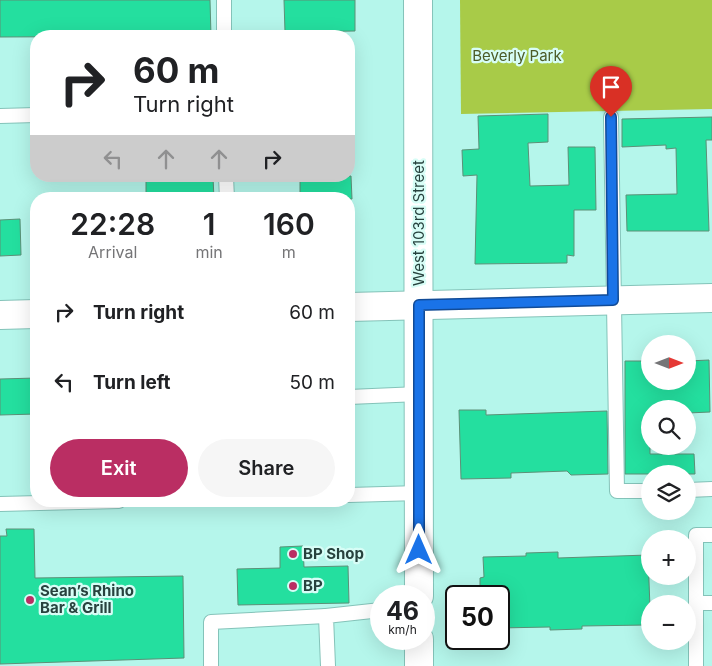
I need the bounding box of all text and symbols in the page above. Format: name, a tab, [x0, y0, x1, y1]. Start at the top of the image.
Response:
park label: Beverly Park	[472, 46, 563, 65]
text: 60 m	[133, 49, 220, 91]
icon: right	[50, 50, 115, 115]
pin	[590, 66, 632, 117]
icon: arrive	[597, 73, 625, 101]
text: Turn right	[133, 91, 234, 117]
icon: left	[99, 145, 127, 173]
icon: ahead	[152, 145, 180, 173]
icon: ahead	[205, 145, 233, 173]
icon: right	[258, 145, 286, 173]
street label: West 103rd Street	[409, 160, 428, 286]
text: 22:28	[70, 206, 155, 242]
text: 1	[203, 206, 215, 242]
text: 160	[263, 206, 315, 242]
text: Arrival	[88, 242, 137, 262]
text: min	[195, 242, 223, 262]
text: m	[282, 242, 296, 262]
icon: right	[50, 298, 78, 326]
text: Turn right	[93, 301, 184, 324]
text: 60 m	[289, 301, 335, 324]
north arrow	[641, 335, 696, 390]
map controls	[641, 335, 696, 650]
icon: left	[50, 368, 78, 396]
text: Turn left	[93, 371, 171, 394]
text: 50 m	[289, 371, 335, 394]
button: search	[641, 400, 696, 455]
button: Exit	[50, 439, 188, 497]
button: Share	[198, 439, 335, 497]
button: layers	[641, 465, 696, 520]
position arrow	[392, 523, 444, 575]
button: +	[641, 530, 696, 585]
place label: BP Shop	[303, 544, 364, 563]
marker: BP Shop	[287, 548, 299, 560]
place label: BP	[303, 576, 323, 595]
marker: BP	[287, 580, 299, 592]
place label: Sean’s Rhino Bar & Grill	[40, 581, 134, 617]
speed limit sign: 50	[445, 585, 510, 650]
marker: Sean’s Rhino Bar & Grill	[24, 594, 36, 606]
button: −	[641, 595, 696, 650]
text: 46	[386, 596, 419, 626]
text: km/h	[388, 622, 417, 637]

